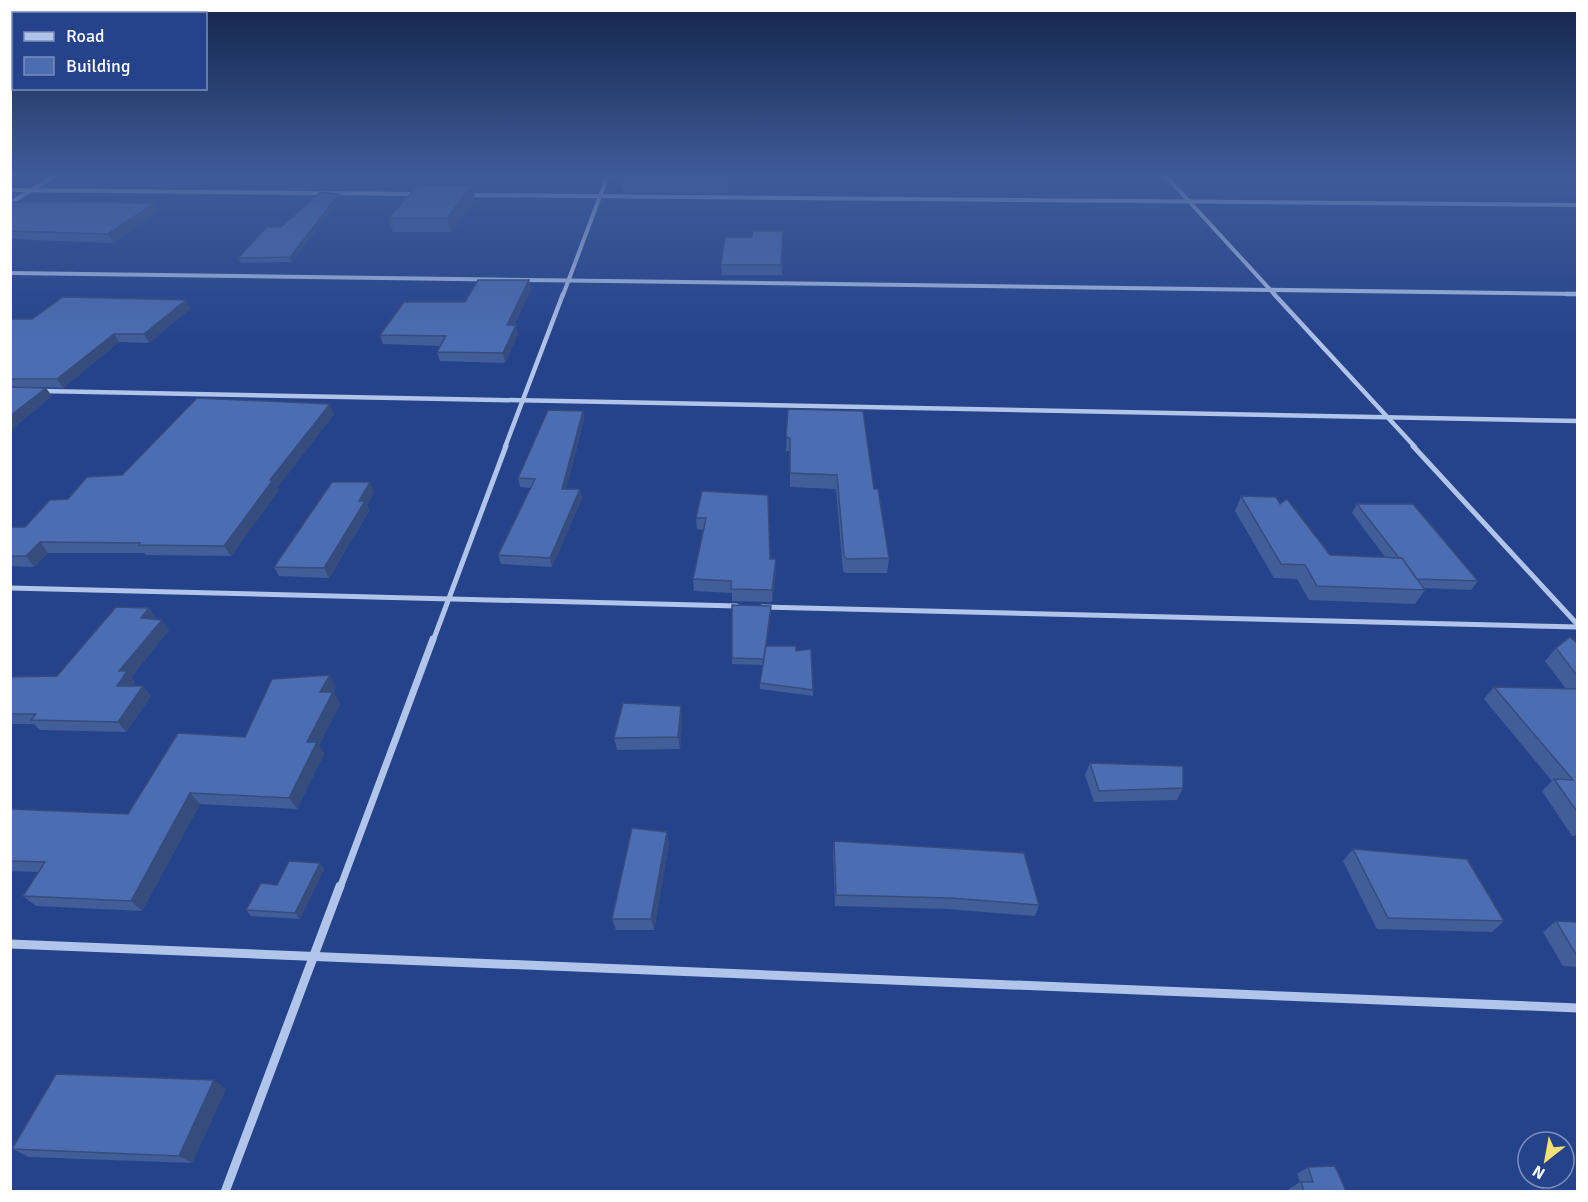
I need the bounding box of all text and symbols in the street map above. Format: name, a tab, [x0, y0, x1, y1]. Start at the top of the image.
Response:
legend	[12, 12, 207, 90]
text: Road	[66, 25, 105, 47]
text: Building	[66, 55, 130, 77]
north arrow	[1516, 1130, 1576, 1190]
text: N	[1529, 1161, 1549, 1183]

